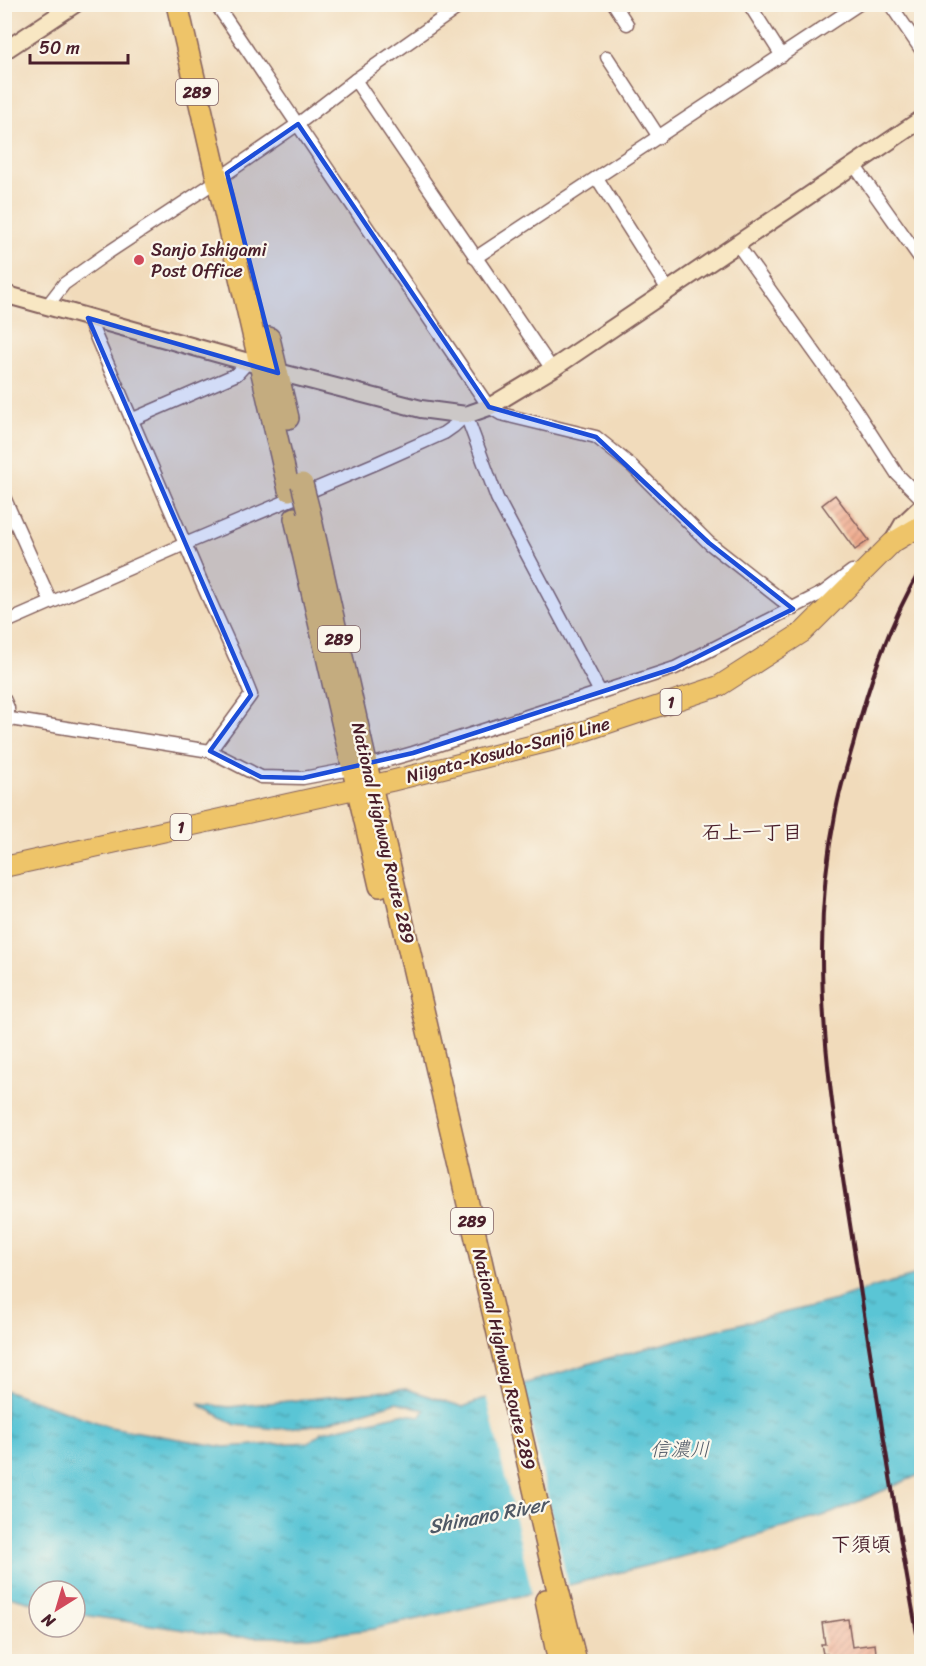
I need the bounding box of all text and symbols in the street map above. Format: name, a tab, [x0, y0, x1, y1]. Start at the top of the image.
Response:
scale bar	[30, 27, 128, 65]
text: 50 m	[39, 32, 80, 64]
road number: 289	[176, 79, 218, 105]
place label: Sanjo Ishigami Post Office	[151, 234, 268, 287]
marker: Sanjo Ishigami Post Office	[132, 253, 146, 267]
road number: 289	[318, 626, 360, 652]
road number: 1	[660, 689, 682, 715]
street label: Niigata-Kosudo-Sanjō Line	[402, 707, 614, 793]
street label: National Highway Route 289	[342, 719, 424, 947]
road number: 1	[170, 814, 192, 840]
district label: 石上一丁目	[702, 815, 802, 850]
road number: 289	[451, 1208, 493, 1234]
street label: National Highway Route 289	[463, 1245, 545, 1473]
water label: 信濃川	[650, 1432, 710, 1467]
water label: Shinano River	[425, 1486, 554, 1544]
district label: 下須頃	[831, 1527, 891, 1562]
north arrow	[27, 1579, 87, 1639]
text: N	[34, 1605, 62, 1636]

